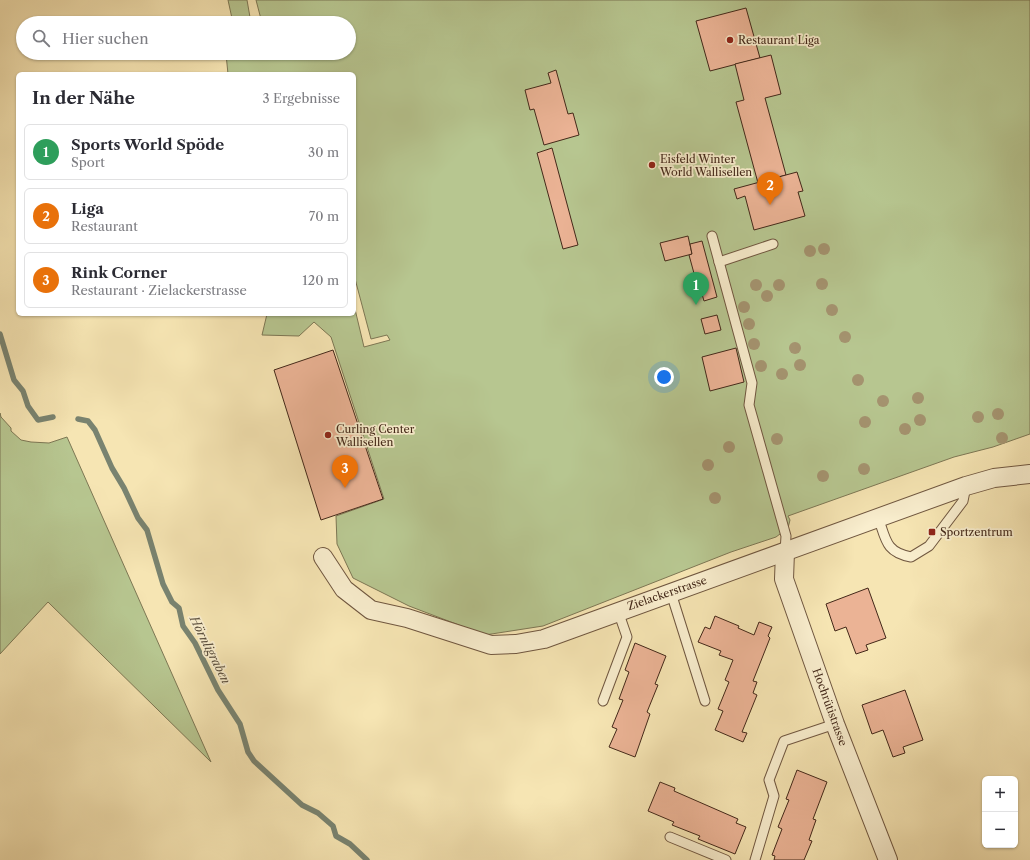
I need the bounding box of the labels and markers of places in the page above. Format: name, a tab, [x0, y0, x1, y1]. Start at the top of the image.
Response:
place label: Restaurant Liga	[738, 33, 820, 47]
marker: Restaurant Liga	[725, 35, 735, 45]
place label: Eisfeld Winter World Wallisellen	[659, 152, 752, 179]
marker: Eisfeld Winter World Wallisellen	[647, 160, 657, 170]
pin: 2	[757, 172, 783, 205]
pin: 1	[683, 272, 709, 305]
place label: Curling Center Wallisellen	[335, 422, 415, 449]
marker: Curling Center Wallisellen	[323, 430, 333, 440]
pin: 3	[332, 455, 358, 488]
place label: Sportzentrum	[940, 525, 1014, 539]
marker: Sportzentrum	[927, 527, 937, 537]

